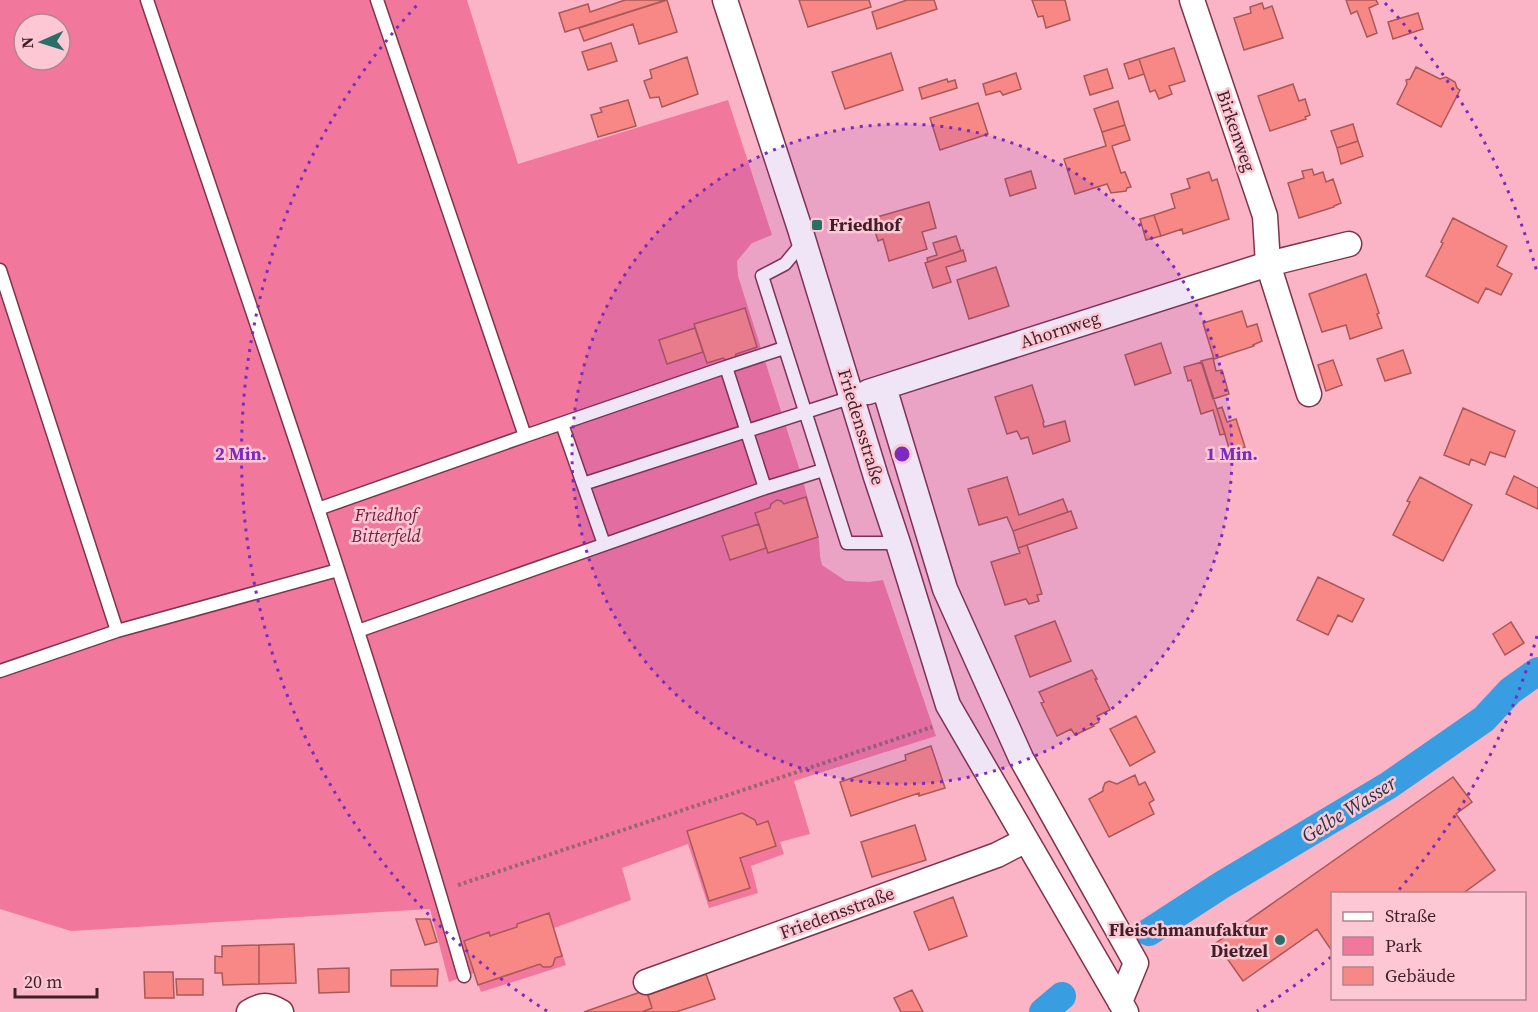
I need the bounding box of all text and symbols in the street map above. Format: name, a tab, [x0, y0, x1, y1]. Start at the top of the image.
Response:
north arrow	[12, 12, 72, 72]
text: N	[16, 36, 38, 49]
street label: Birkenweg	[1211, 87, 1262, 175]
place label: Friedhof	[829, 212, 903, 237]
marker: Friedhof	[810, 218, 824, 232]
street label: Ahornweg	[1017, 305, 1103, 354]
street label: Friedensstraße	[832, 366, 891, 488]
text: 2 Min.	[215, 441, 267, 466]
text: 1 Min.	[1206, 441, 1258, 466]
centre of rings	[892, 444, 912, 464]
park label: Friedhof Bitterfeld	[350, 502, 421, 548]
water label: Gelbe Wasser	[1296, 768, 1403, 849]
street label: Friedensstraße	[776, 880, 898, 945]
legend	[1331, 892, 1526, 1000]
text: Straße	[1385, 903, 1436, 928]
place label: Fleischmanufaktur Dietzel	[1109, 917, 1269, 963]
marker: Fleischmanufaktur Dietzel	[1273, 933, 1287, 947]
text: Park	[1385, 933, 1422, 958]
scale bar	[15, 961, 98, 999]
text: Gebäude	[1385, 963, 1456, 988]
text: 20 m	[24, 969, 62, 994]

